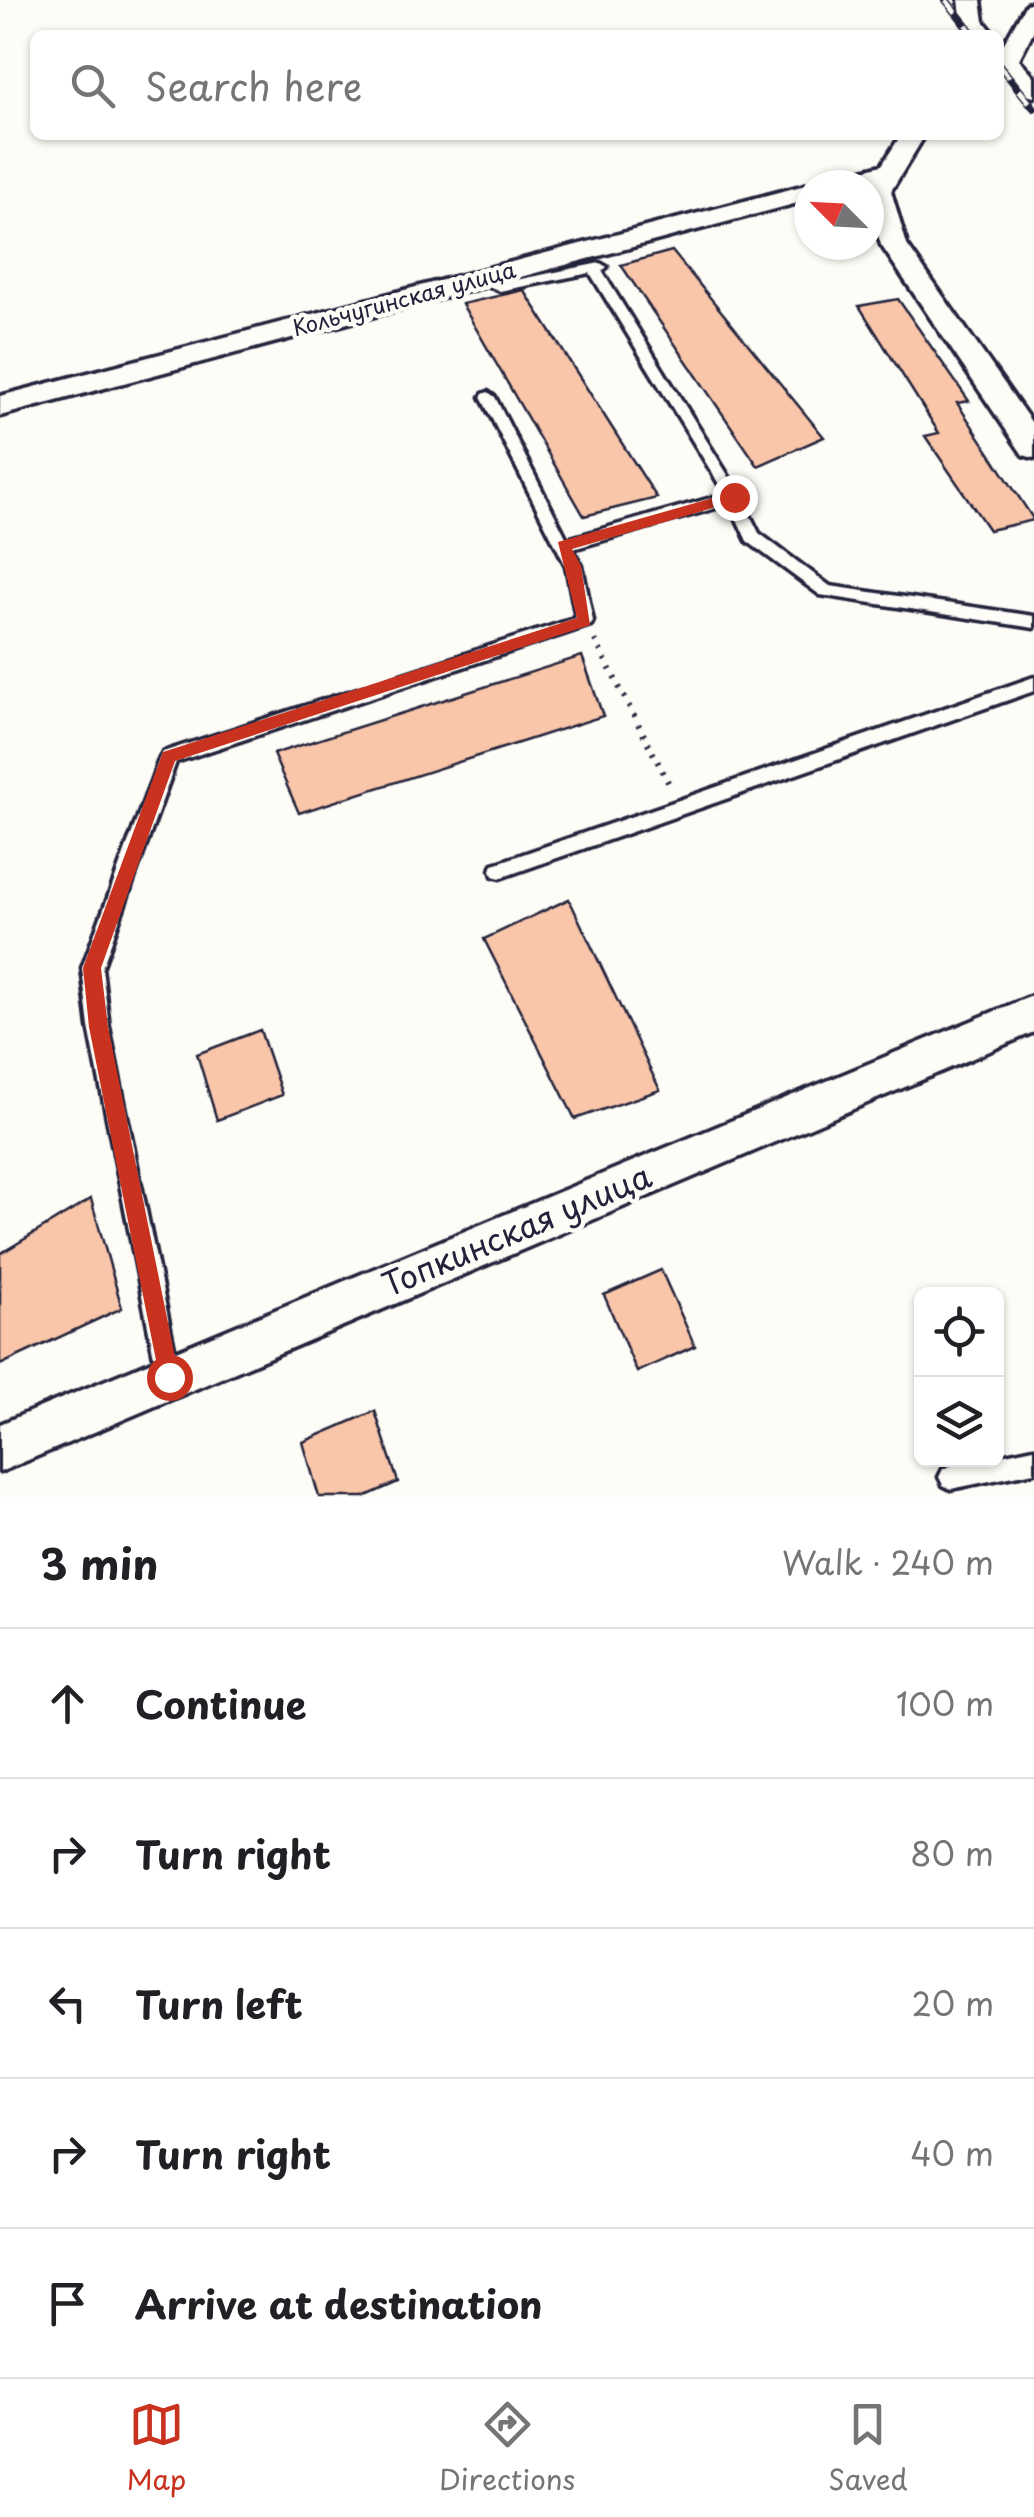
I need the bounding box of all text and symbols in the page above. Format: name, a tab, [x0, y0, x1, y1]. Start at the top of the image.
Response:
search box	[30, 30, 1004, 140]
text: Search here	[145, 57, 362, 114]
icon: search	[65, 58, 120, 113]
north arrow	[794, 170, 884, 260]
street label: Кольчугинская улица	[288, 252, 519, 343]
route end	[712, 475, 758, 521]
street label: Топкинская улица	[374, 1151, 658, 1308]
map controls	[914, 1287, 1004, 1467]
button: locate	[914, 1287, 1004, 1377]
route start	[147, 1355, 193, 1401]
button: layers	[914, 1377, 1004, 1467]
text: 3 min	[40, 1531, 158, 1594]
text: Walk · 240 m	[782, 1538, 994, 1586]
text: Continue	[135, 1675, 306, 1732]
icon: ahead	[40, 1676, 95, 1731]
text: 100 m	[896, 1679, 994, 1727]
text: Turn right	[135, 1825, 331, 1882]
icon: right	[40, 1826, 95, 1881]
text: 80 m	[910, 1829, 994, 1877]
text: Turn left	[135, 1975, 303, 2032]
icon: left	[40, 1976, 95, 2031]
text: 20 m	[912, 1979, 994, 2027]
text: Turn right	[135, 2125, 331, 2182]
icon: right	[40, 2126, 95, 2181]
text: 40 m	[910, 2129, 994, 2177]
text: Arrive at destination	[135, 2275, 543, 2332]
icon: arrive	[40, 2276, 95, 2331]
tab: Map	[126, 2397, 186, 2500]
tab: Directions	[439, 2397, 575, 2500]
tab: Saved	[828, 2397, 908, 2500]

